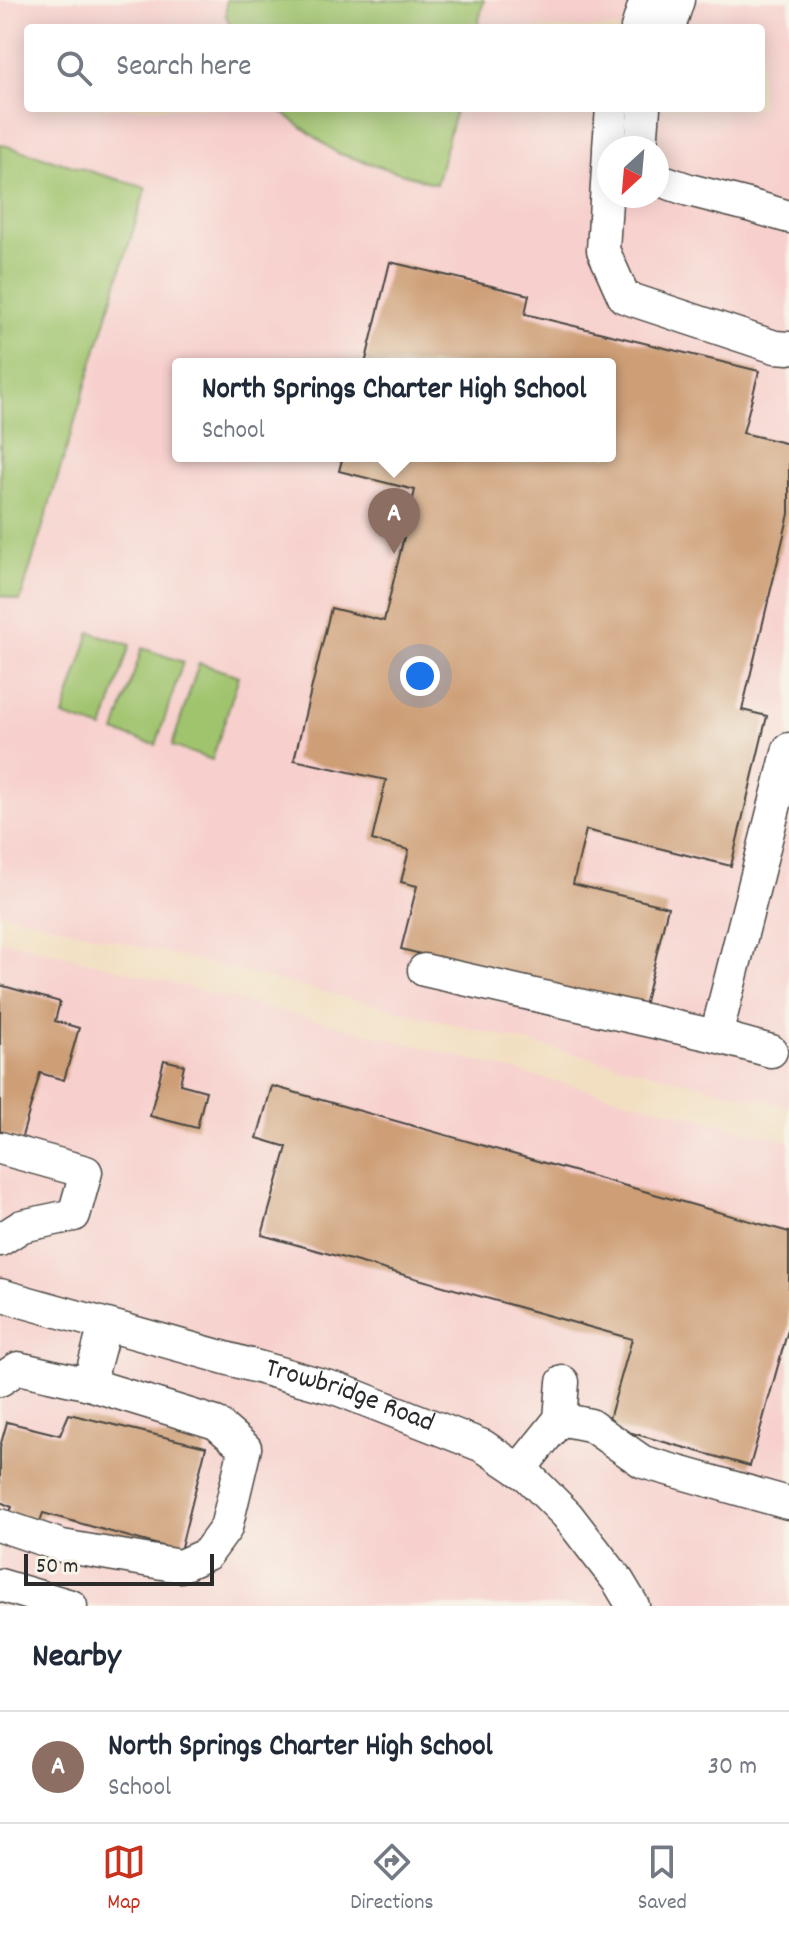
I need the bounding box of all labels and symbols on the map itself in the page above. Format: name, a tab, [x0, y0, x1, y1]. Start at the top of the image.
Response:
north arrow	[597, 136, 669, 208]
pin: A	[368, 488, 420, 554]
your location	[400, 656, 440, 696]
street label: Trowbridge Road	[260, 1350, 440, 1445]
scale bar	[24, 1550, 214, 1586]

